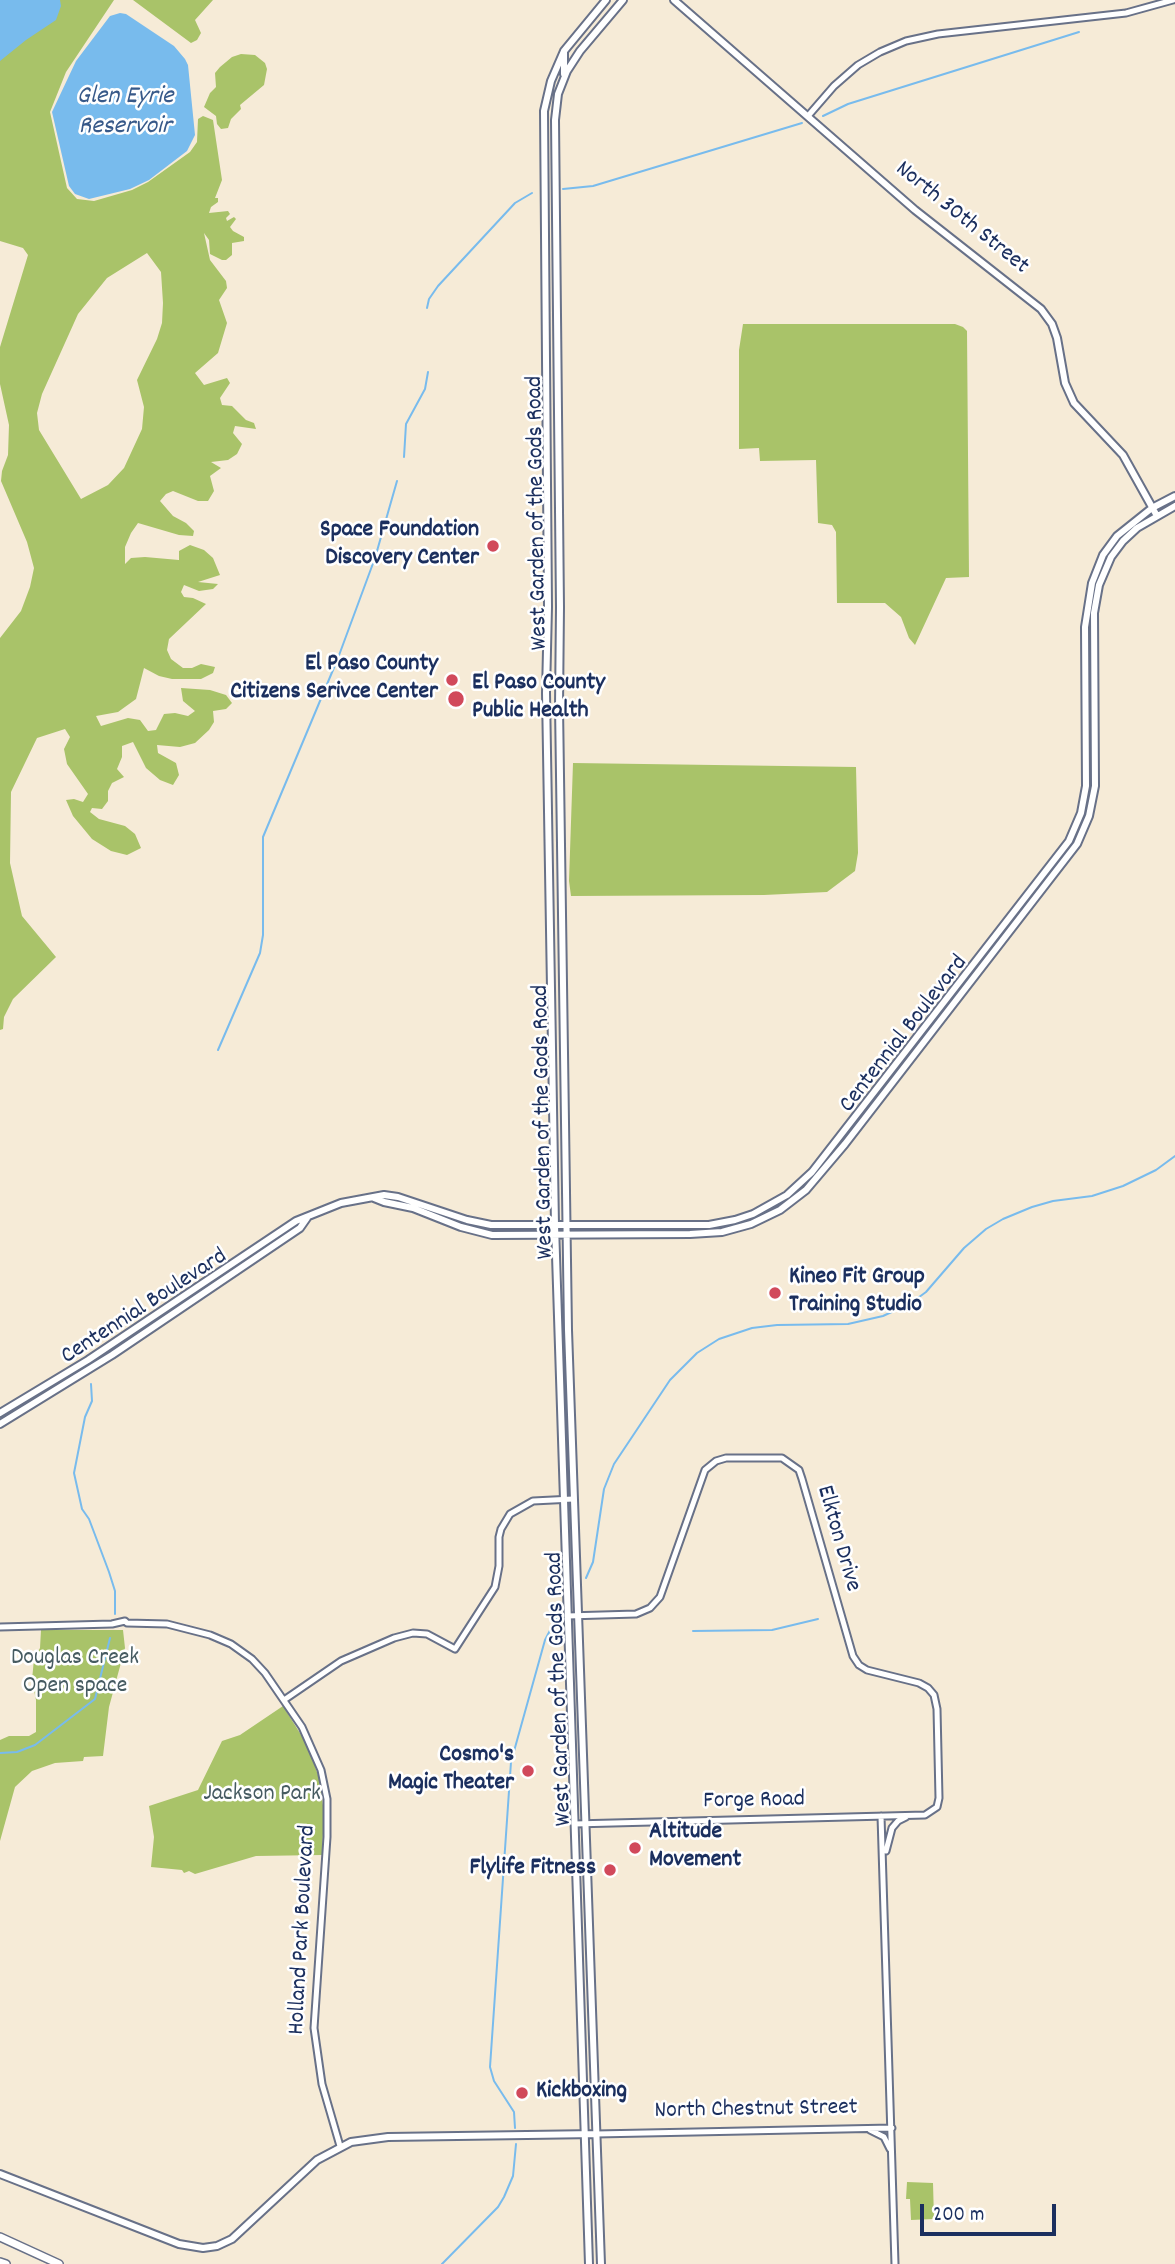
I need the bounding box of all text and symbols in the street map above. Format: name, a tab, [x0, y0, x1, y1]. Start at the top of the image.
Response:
water label: Glen Eyrie Reservoir	[77, 82, 173, 144]
street label: North 30th Street	[888, 156, 1034, 282]
street label: West Garden of the Gods Road	[522, 376, 556, 650]
place label: Space Foundation Discovery Center	[320, 518, 479, 574]
marker: Space Foundation Discovery Center	[485, 538, 501, 554]
place label: El Paso County Citizens Serivce Center	[230, 652, 438, 708]
place label: El Paso County Public Health	[472, 671, 605, 727]
marker: El Paso County Citizens Serivce Center	[444, 672, 460, 688]
marker: El Paso County Public Health	[446, 689, 466, 709]
street label: Centennial Boulevard	[835, 950, 975, 1120]
street label: West Garden of the Gods Road	[528, 985, 562, 1259]
street label: Centennial Boulevard	[57, 1244, 233, 1372]
place label: Kineo Fit Group Training Studio	[789, 1265, 925, 1321]
marker: Kineo Fit Group Training Studio	[767, 1285, 783, 1301]
street label: Elkton Drive	[808, 1483, 866, 1595]
street label: West Garden of the Gods Road	[542, 1551, 580, 1827]
park label: Douglas Creek Open space	[11, 1646, 139, 1702]
place label: Cosmo's Magic Theater	[388, 1743, 514, 1799]
marker: Cosmo's Magic Theater	[520, 1763, 536, 1779]
park label: Jackson Park	[203, 1782, 321, 1810]
street label: Forge Road	[703, 1787, 805, 1817]
place label: Altitude Movement	[649, 1820, 741, 1876]
street label: Holland Park Boulevard	[284, 1824, 324, 2036]
marker: Altitude Movement	[627, 1840, 643, 1856]
place label: Flylife Fitness	[469, 1856, 596, 1884]
marker: Flylife Fitness	[602, 1862, 618, 1878]
place label: Kickboxing	[536, 2079, 627, 2107]
marker: Kickboxing	[514, 2085, 530, 2101]
street label: North Chestnut Street	[654, 2095, 858, 2127]
scale bar	[923, 2190, 1060, 2234]
text: 200 m	[933, 2201, 984, 2231]

